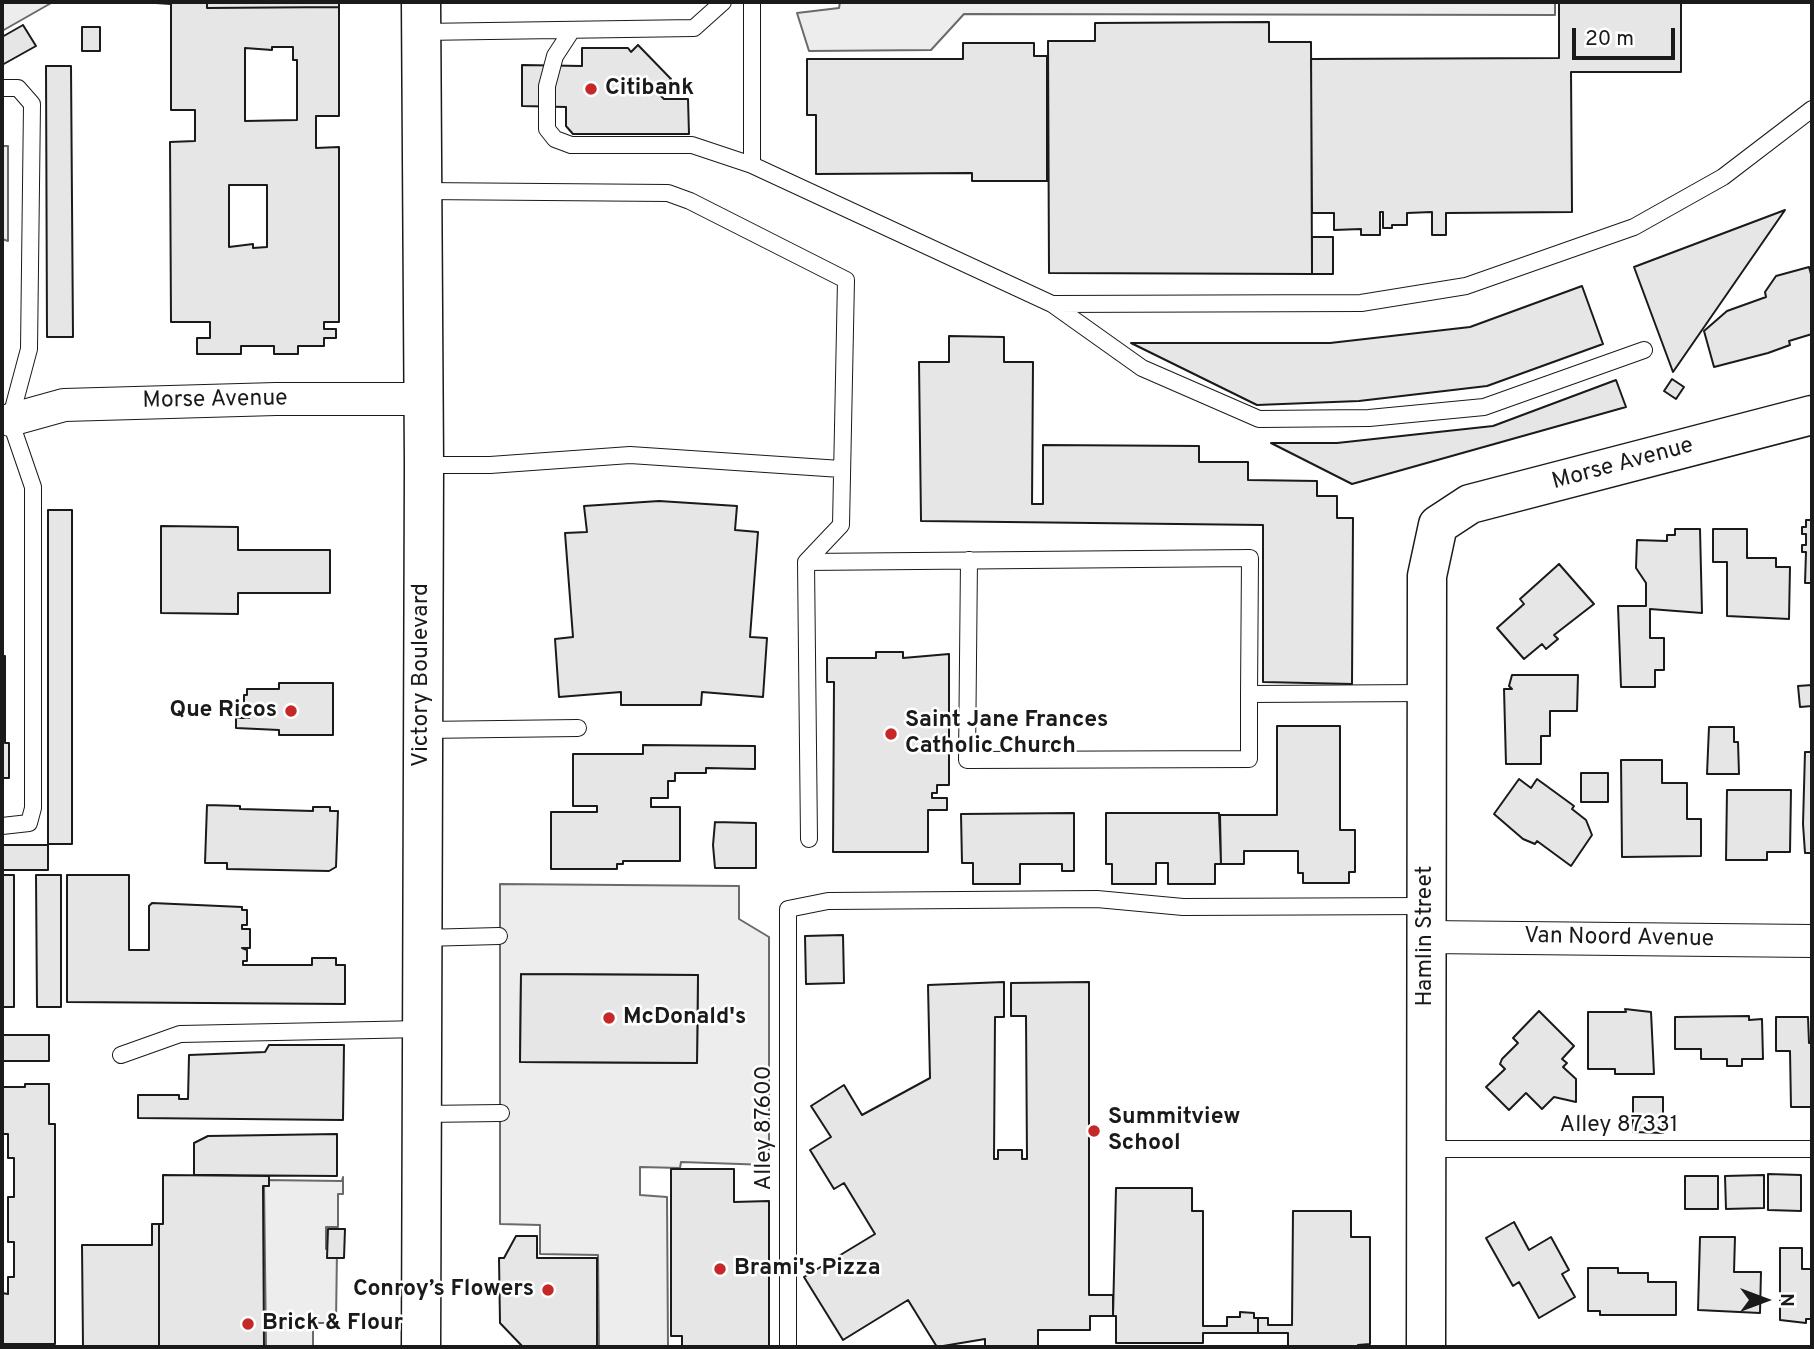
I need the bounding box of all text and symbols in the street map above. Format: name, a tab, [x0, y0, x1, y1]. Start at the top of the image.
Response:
scale bar	[1576, 14, 1679, 58]
text: 20 m	[1585, 26, 1634, 53]
place label: Citibank	[605, 75, 694, 103]
marker: Citibank	[583, 81, 599, 97]
street label: Morse Avenue	[142, 386, 288, 416]
street label: Morse Avenue	[1549, 433, 1697, 497]
street label: Victory Boulevard	[408, 583, 436, 767]
place label: Que Ricos	[170, 697, 277, 725]
marker: Que Ricos	[283, 703, 299, 719]
place label: Saint Jane Frances Catholic Church	[905, 707, 1108, 761]
marker: Saint Jane Frances Catholic Church	[883, 726, 899, 742]
street label: Hamlin Street	[1412, 866, 1440, 1006]
street label: Van Noord Avenue	[1524, 924, 1714, 954]
place label: McDonald's	[623, 1004, 746, 1032]
marker: McDonald's	[601, 1010, 617, 1026]
street label: Alley 87600	[751, 1066, 779, 1190]
place label: Summitview School	[1108, 1104, 1241, 1158]
street label: Alley 87331	[1560, 1112, 1678, 1140]
marker: Summitview School	[1086, 1123, 1102, 1139]
place label: Brami's Pizza	[734, 1255, 881, 1283]
marker: Brami's Pizza	[712, 1261, 728, 1277]
north arrow	[1730, 1265, 1800, 1335]
place label: Conroy’s Flowers	[353, 1276, 534, 1304]
marker: Conroy’s Flowers	[540, 1282, 556, 1298]
text: N	[1774, 1293, 1798, 1307]
place label: Brick & Flour	[262, 1310, 403, 1338]
marker: Brick & Flour	[240, 1316, 256, 1332]

